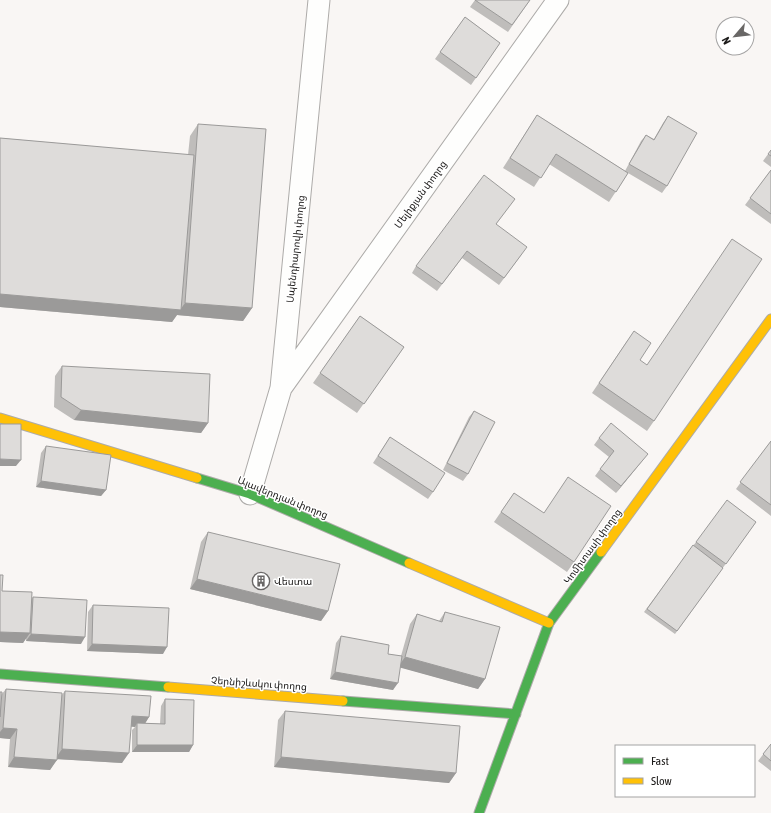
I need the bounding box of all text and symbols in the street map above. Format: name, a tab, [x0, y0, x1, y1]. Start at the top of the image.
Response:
north arrow	[715, 16, 755, 56]
text: N	[719, 35, 733, 46]
street label: Մելիքյան փողոց	[392, 158, 449, 230]
street label: Սպենդիարովի փողոց	[284, 195, 307, 304]
street label: Ալավերդյան փողոց	[236, 474, 330, 521]
street label: Կոմիտասի փողոց	[561, 507, 623, 586]
building icon: Վեստա	[251, 571, 271, 591]
place label: Վեստա	[274, 576, 312, 587]
street label: Չերնիշևսկու փողոց	[211, 675, 307, 692]
legend	[615, 745, 755, 797]
text: Fast	[651, 754, 669, 768]
text: Slow	[651, 774, 672, 788]

